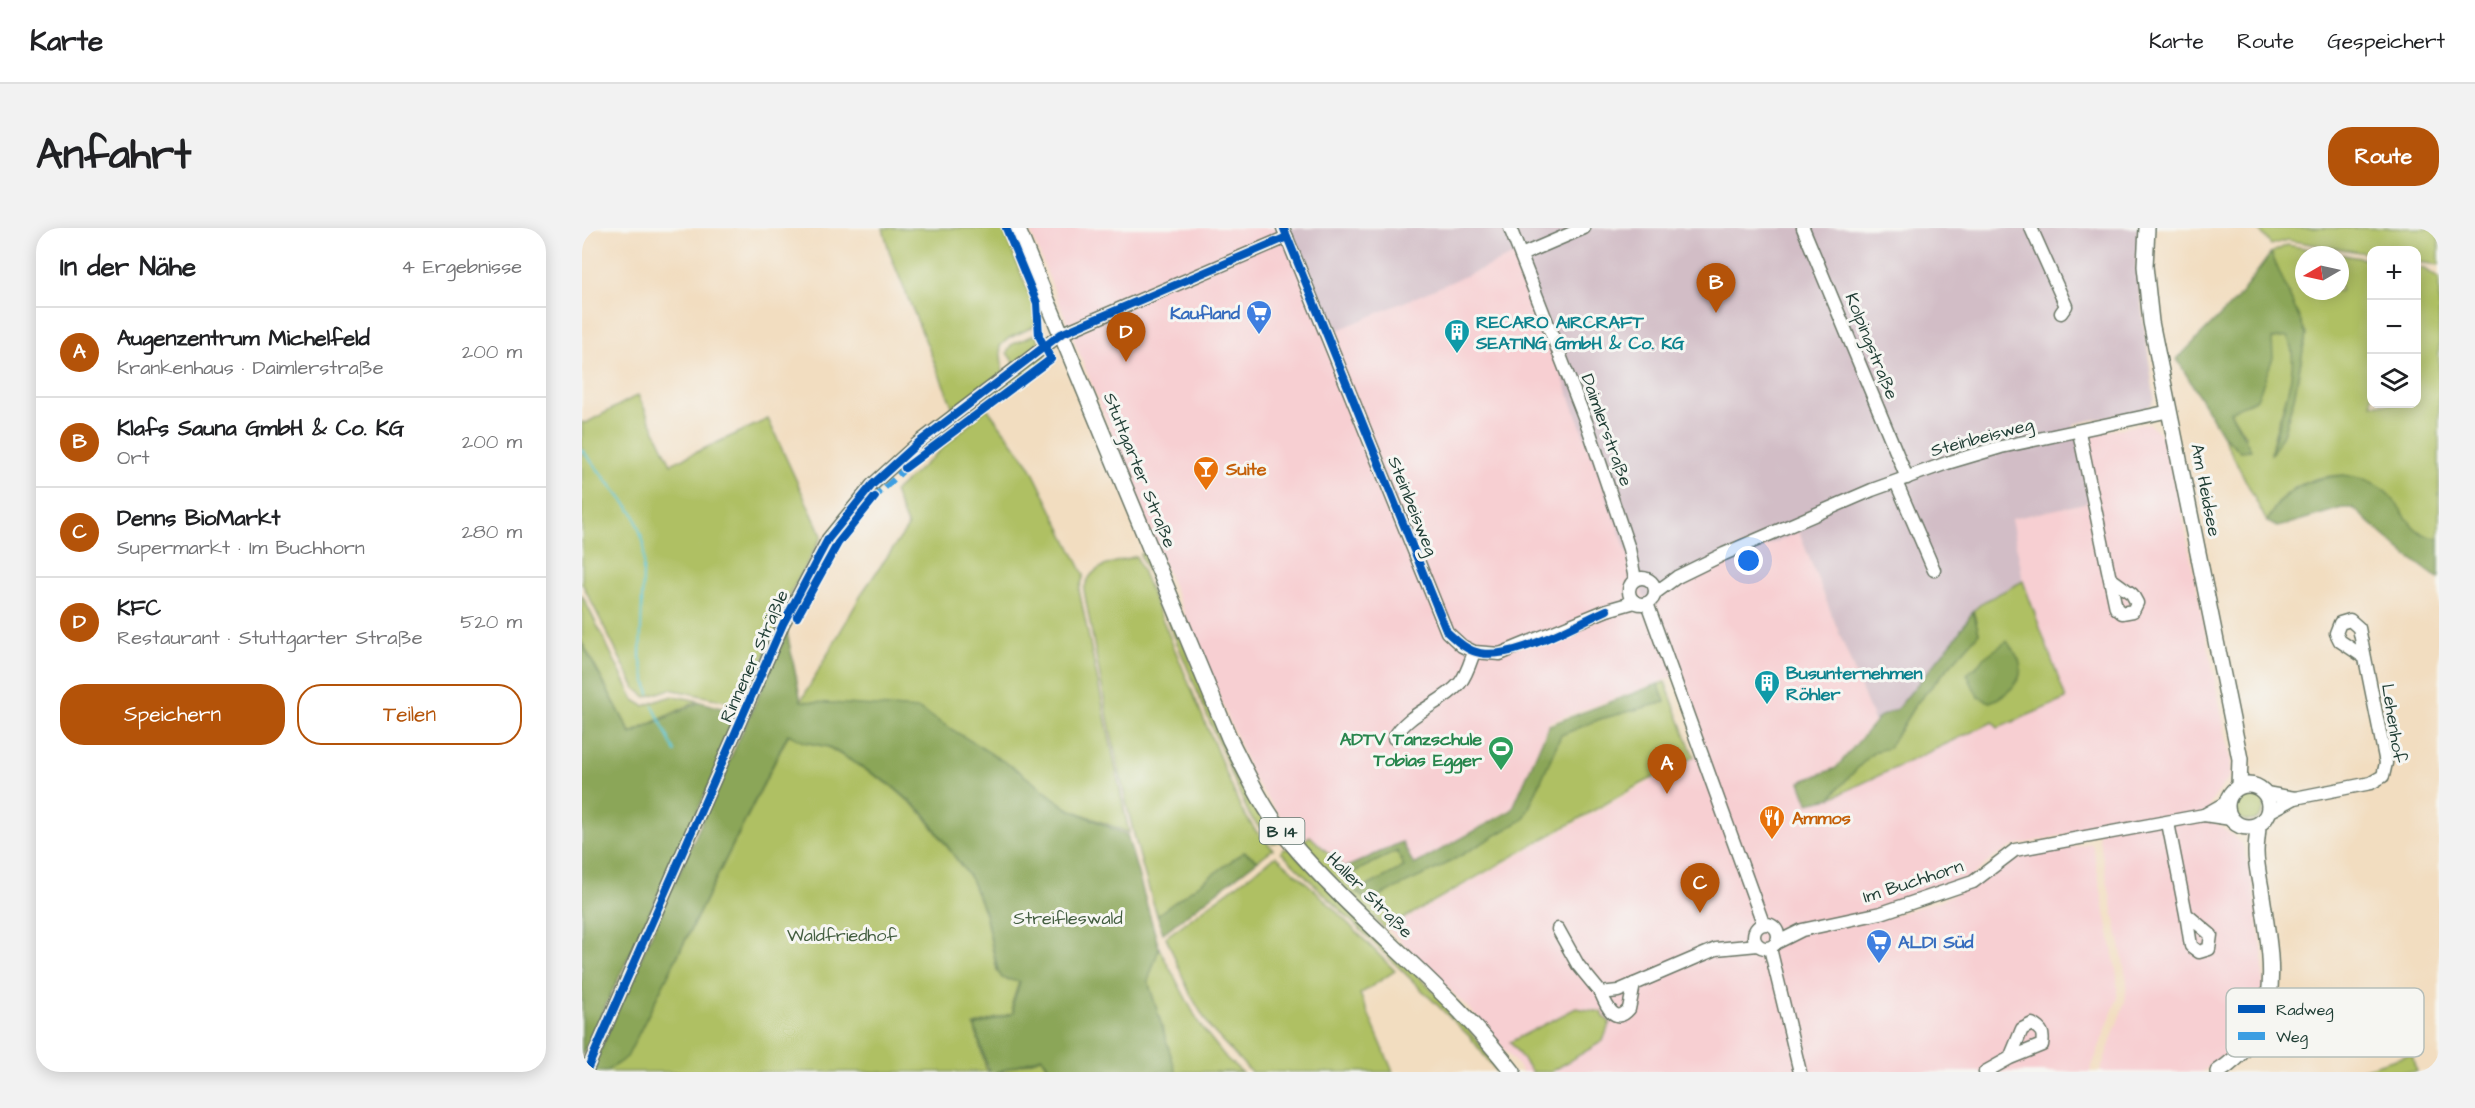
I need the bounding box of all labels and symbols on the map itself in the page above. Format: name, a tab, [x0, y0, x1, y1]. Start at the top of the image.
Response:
north arrow	[2295, 246, 2349, 300]
pin: B	[1696, 264, 1736, 313]
street label: Kolpingstraße	[1838, 289, 1904, 404]
supermarket icon: Kaufland	[1244, 298, 1274, 336]
place label: Kaufland	[1170, 301, 1241, 326]
place label: RECARO AIRCRAFT SEATING GmbH & Co. KG	[1475, 310, 1685, 356]
pin: D	[1106, 312, 1146, 362]
building icon: RECARO AIRCRAFT SEATING GmbH & Co. KG	[1442, 317, 1472, 355]
street label: Daimlerstraße	[1575, 370, 1639, 490]
street label: Stuttgarter Straße	[1096, 389, 1182, 552]
street label: Steinbeisweg	[1928, 412, 2037, 464]
street label: Am Heidsee	[2184, 442, 2227, 539]
street label: Steinbeisweg	[1380, 453, 1444, 560]
bar icon: Suite	[1191, 454, 1221, 492]
place label: Suite	[1225, 457, 1267, 482]
your location	[1734, 546, 1763, 575]
street label: Rinnener Sträßle	[714, 586, 795, 726]
place label: Busunternehmen Röhler	[1786, 661, 1922, 707]
building icon: Busunternehmen Röhler	[1752, 668, 1782, 706]
street label: Lehenhof	[2375, 682, 2412, 765]
place label: ADTV Tanzschule Tobias Egger	[1340, 727, 1482, 774]
sports icon: ADTV Tanzschule Tobias Egger	[1486, 734, 1516, 772]
pin: A	[1648, 744, 1686, 794]
restaurant icon: Ammos	[1757, 803, 1787, 841]
place label: Ammos	[1792, 806, 1851, 831]
road number: B 14	[1260, 818, 1304, 844]
street label: Haller Straße	[1321, 847, 1419, 944]
street label: Im Buchhorn	[1860, 853, 1967, 909]
pin: C	[1680, 864, 1720, 913]
park label: Streifleswald	[1013, 906, 1123, 931]
park label: Waldfriedhof	[787, 923, 897, 948]
supermarket icon: ALDI Süd	[1864, 927, 1894, 965]
place label: ALDI Süd	[1898, 930, 1974, 955]
legend	[2226, 988, 2424, 1057]
text: Radweg	[2276, 999, 2334, 1022]
text: Weg	[2276, 1026, 2308, 1049]

